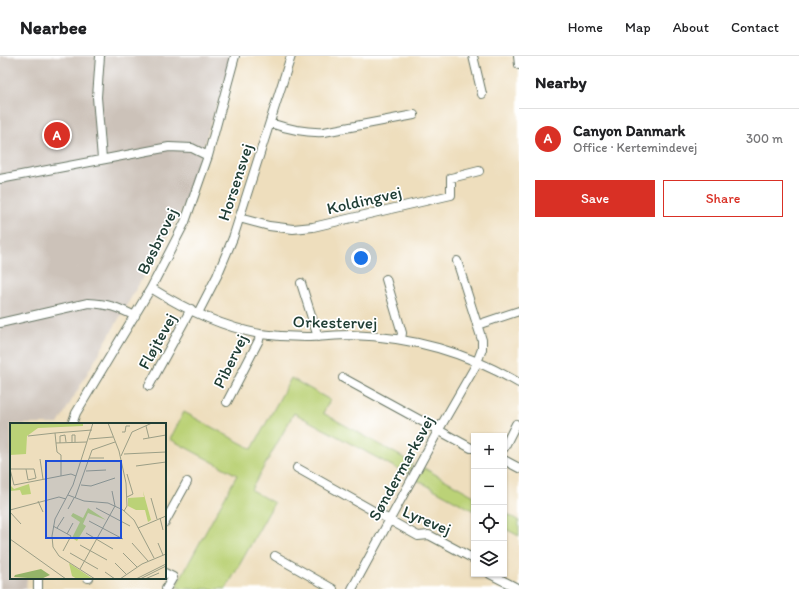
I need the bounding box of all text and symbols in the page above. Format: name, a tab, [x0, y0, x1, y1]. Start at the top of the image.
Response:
text: Nearbee	[20, 16, 87, 39]
text: Home	[568, 19, 603, 36]
text: Map	[625, 19, 651, 36]
text: About	[673, 19, 709, 36]
text: Contact	[731, 19, 779, 36]
text: Nearby	[535, 72, 587, 92]
pin: A	[44, 120, 70, 150]
text: Canyon Danmark	[573, 122, 685, 140]
text: A	[544, 131, 552, 146]
text: 300 m	[746, 131, 783, 146]
text: Office · Kertemindevej	[573, 140, 697, 155]
street label: Horsensvej	[213, 141, 257, 223]
button: Save	[535, 180, 655, 217]
button: Share	[663, 180, 783, 217]
street label: Koldingvej	[325, 182, 403, 218]
street label: Bøsbrovej	[132, 204, 182, 278]
your location	[351, 248, 371, 268]
street label: Fløjtevej	[133, 309, 181, 373]
street label: Orkestervej	[293, 311, 377, 333]
street label: Pibervej	[208, 331, 252, 391]
street label: Søndermarksvej	[364, 412, 438, 524]
inset map	[10, 423, 166, 579]
map controls	[471, 433, 507, 577]
button: +	[471, 433, 507, 469]
button: −	[471, 469, 507, 505]
street label: Lyrevej	[400, 501, 454, 539]
button: locate	[471, 505, 507, 541]
button: layers	[471, 541, 507, 577]

